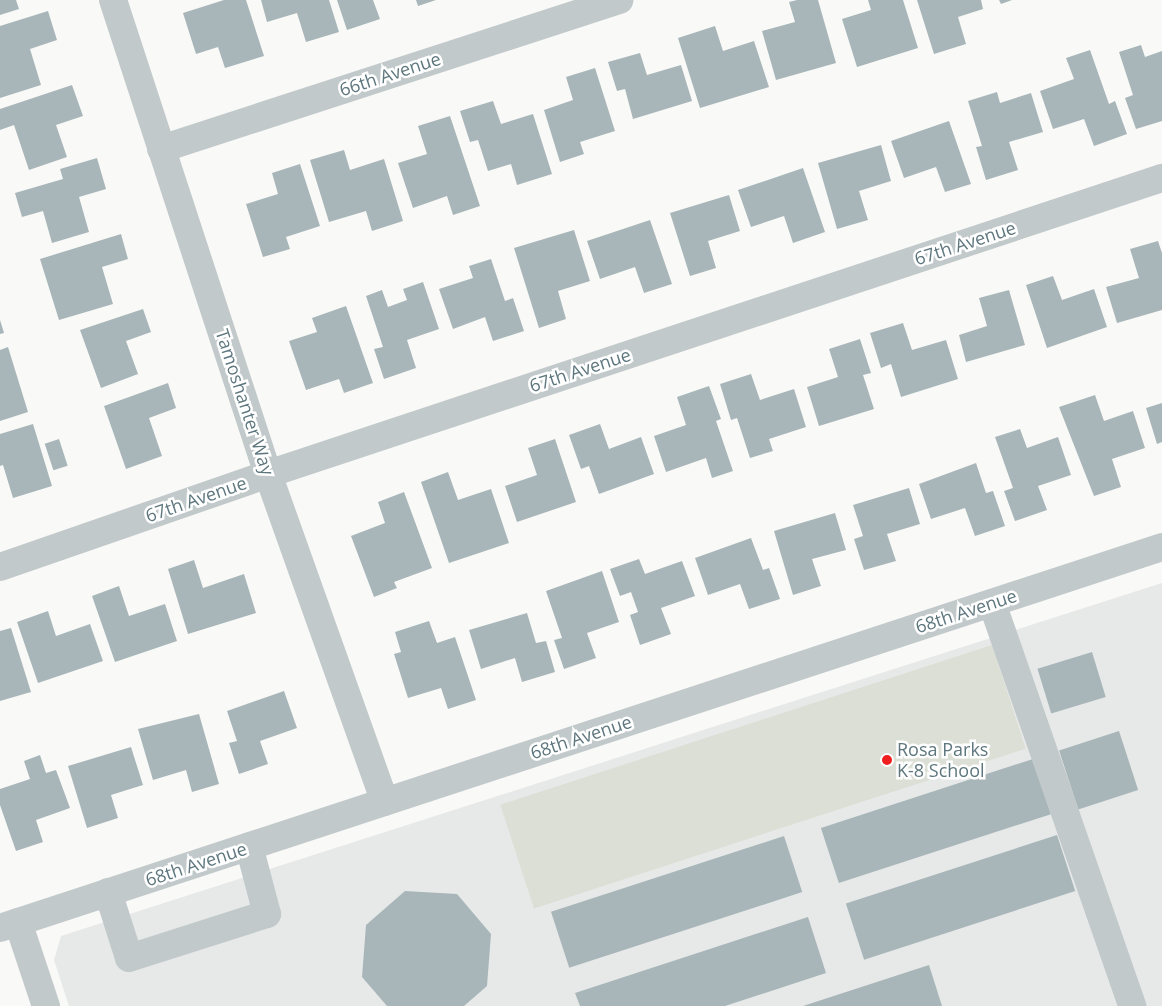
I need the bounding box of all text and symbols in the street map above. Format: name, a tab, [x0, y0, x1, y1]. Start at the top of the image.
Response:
street label: 66th Avenue	[337, 47, 443, 101]
street label: 67th Avenue	[912, 216, 1018, 270]
street label: Tamoshanter Way	[211, 326, 279, 478]
street label: 67th Avenue	[527, 343, 633, 397]
street label: 67th Avenue	[143, 472, 249, 526]
street label: 68th Avenue	[913, 584, 1019, 638]
street label: 68th Avenue	[528, 710, 634, 764]
place label: Rosa Parks K-8 School	[897, 739, 988, 782]
marker: Rosa Parks K-8 School	[881, 754, 893, 766]
street label: 68th Avenue	[143, 837, 249, 891]

